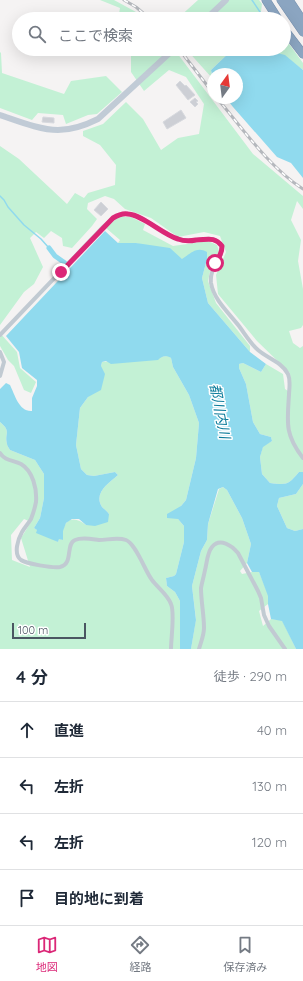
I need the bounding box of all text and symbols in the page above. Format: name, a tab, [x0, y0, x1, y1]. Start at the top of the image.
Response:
search box	[12, 12, 291, 56]
icon: search	[26, 23, 48, 45]
text: ここで検索	[58, 26, 133, 45]
north arrow	[207, 68, 243, 104]
route start	[206, 254, 224, 272]
route end	[52, 263, 70, 281]
water label: 都川内川	[206, 382, 235, 442]
scale bar	[12, 621, 86, 640]
text: 100 m	[18, 623, 48, 637]
text: 4 分	[16, 666, 48, 687]
text: 徒歩 · 290 m	[214, 668, 287, 684]
icon: ahead	[16, 719, 38, 741]
text: 直進	[54, 721, 84, 740]
text: 40 m	[257, 722, 287, 738]
icon: left	[16, 775, 38, 797]
text: 左折	[54, 777, 84, 796]
text: 130 m	[252, 778, 287, 794]
icon: left	[16, 831, 38, 853]
text: 左折	[54, 833, 84, 852]
text: 120 m	[252, 834, 287, 850]
icon: arrive	[16, 887, 38, 909]
text: 目的地に到着	[54, 889, 144, 908]
tab: 地図	[36, 934, 58, 974]
tab: 経路	[129, 934, 151, 974]
tab: 保存済み	[223, 934, 267, 974]

